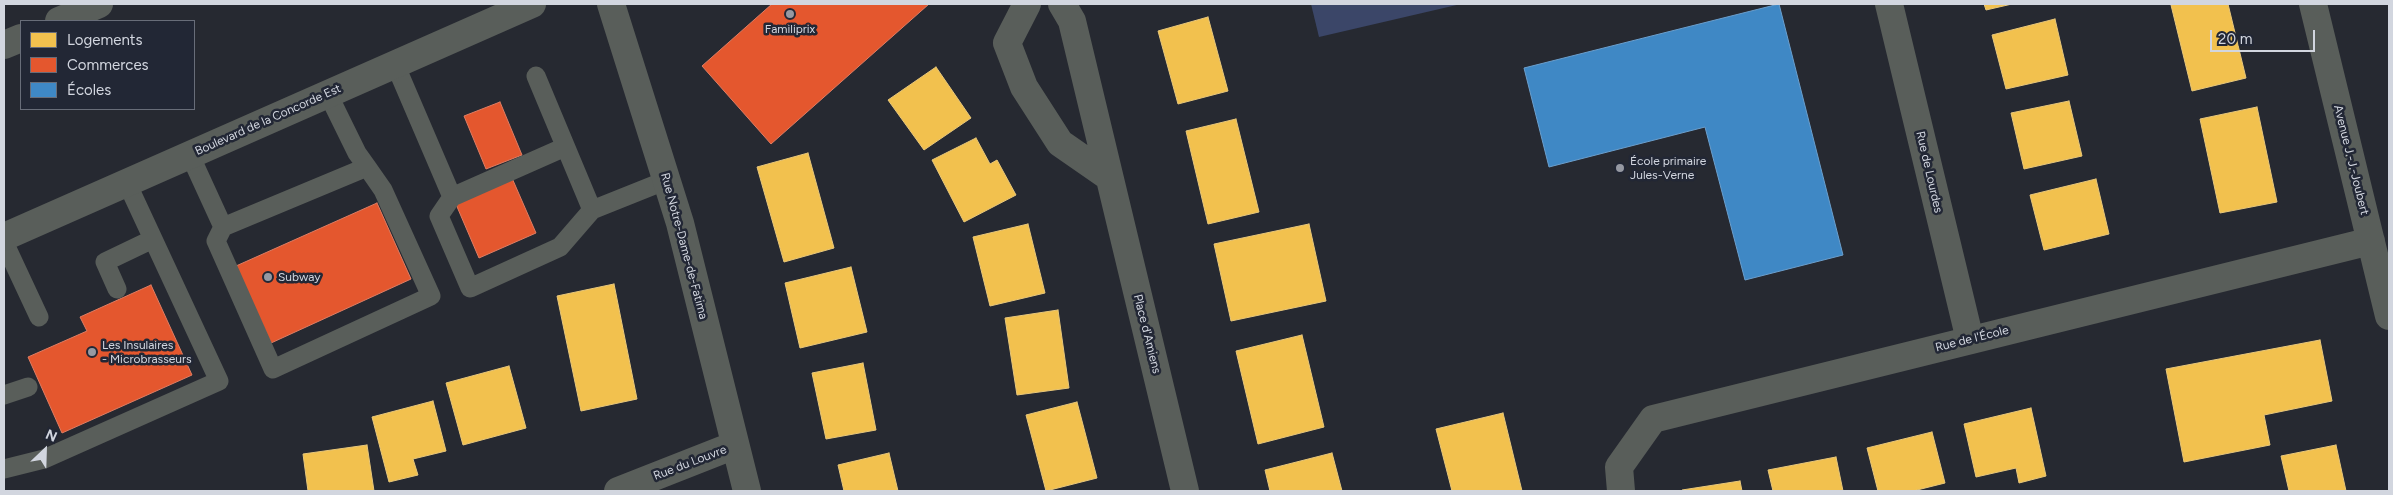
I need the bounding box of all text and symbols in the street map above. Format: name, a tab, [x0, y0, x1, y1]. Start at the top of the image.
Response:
marker: Familiprix	[784, 8, 796, 20]
legend	[20, 20, 195, 110]
scale bar	[2213, 20, 2318, 52]
place label: Familiprix	[765, 22, 815, 36]
text: 20 m	[2218, 30, 2252, 48]
text: Logements	[67, 31, 142, 49]
text: Commerces	[67, 56, 149, 74]
text: Écoles	[67, 81, 111, 99]
street label: Boulevard de la Concorde Est	[193, 81, 343, 159]
street label: Avenue J.-J.-Joubert	[2330, 103, 2372, 217]
street label: Rue de Lourdes	[1913, 130, 1945, 214]
place label: École primaire Jules-Verne	[1630, 154, 1706, 182]
marker: École primaire Jules-Verne	[1614, 162, 1626, 174]
street label: Rue Notre-Dame-de-Fatima	[657, 171, 711, 321]
place label: Subway	[278, 270, 321, 284]
marker: Subway	[262, 271, 274, 283]
street label: Place d'Amiens	[1130, 293, 1164, 375]
street label: Rue de l'École	[1934, 323, 2010, 355]
place label: Les Insulaires - Microbrasseurs	[102, 338, 192, 366]
marker: Les Insulaires - Microbrasseurs	[86, 346, 98, 358]
north arrow	[20, 425, 70, 475]
text: N	[43, 426, 60, 446]
street label: Rue du Louvre	[651, 442, 729, 484]

